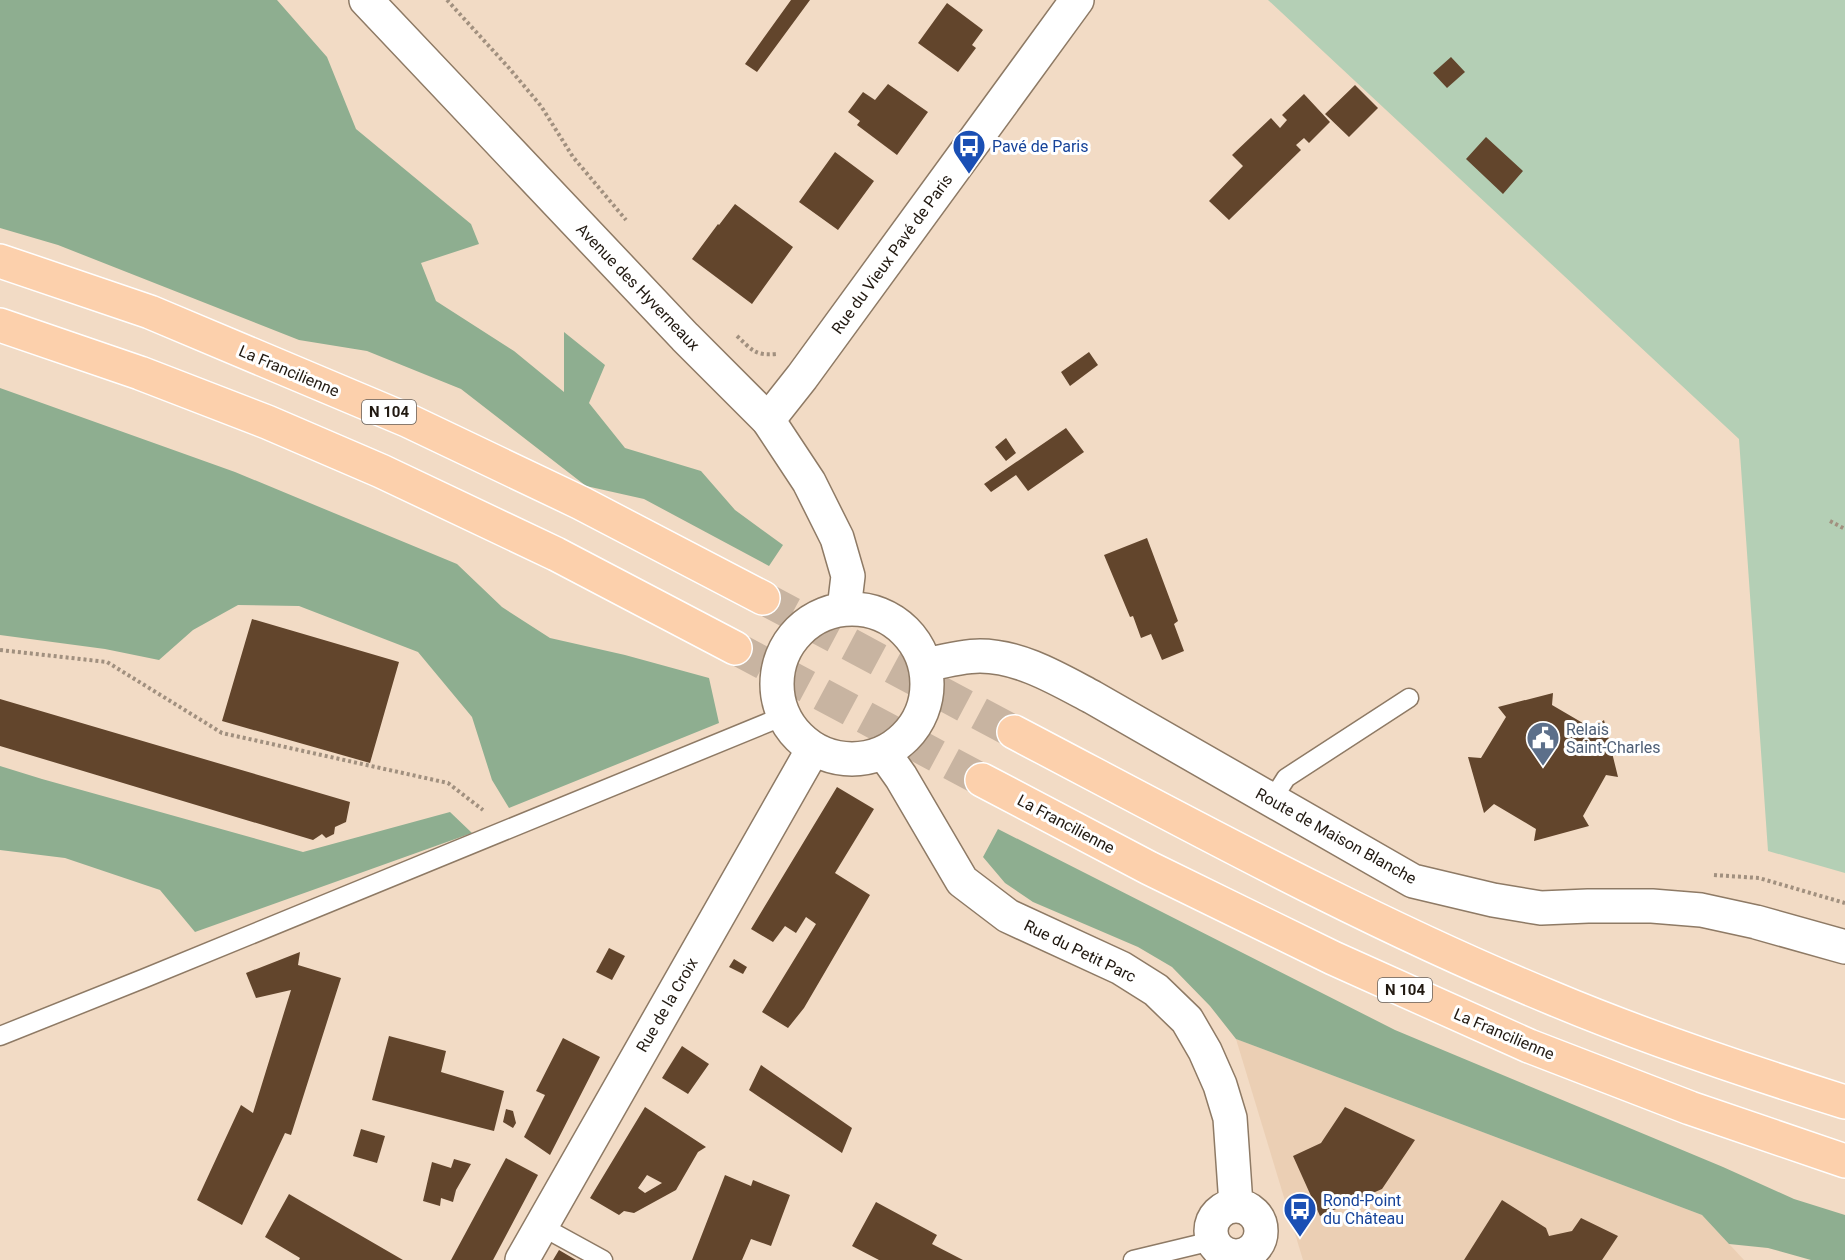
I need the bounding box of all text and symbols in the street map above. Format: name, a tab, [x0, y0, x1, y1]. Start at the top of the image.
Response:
bus stop icon: Pavé de Paris	[951, 128, 987, 175]
place label: Pavé de Paris	[992, 137, 1088, 156]
street label: Rue du Vieux Pavé de Paris	[828, 170, 956, 338]
street label: Avenue des Hyverneaux	[572, 219, 704, 355]
street label: La Francilienne	[236, 341, 342, 401]
road number: N 104	[362, 400, 416, 424]
public building icon: Relais Saint-Charles	[1525, 720, 1561, 767]
place label: Relais Saint-Charles	[1566, 720, 1661, 757]
street label: Route de Maison Blanche	[1252, 784, 1420, 888]
street label: La Francilienne	[1014, 790, 1118, 858]
street label: Rue du Petit Parc	[1021, 916, 1139, 986]
street label: Rue de la Croix	[632, 954, 702, 1056]
road number: N 104	[1378, 978, 1432, 1002]
street label: La Francilienne	[1451, 1004, 1557, 1064]
bus stop icon: Rond-Point du Château	[1282, 1191, 1318, 1238]
place label: Rond-Point du Château	[1323, 1191, 1404, 1228]

